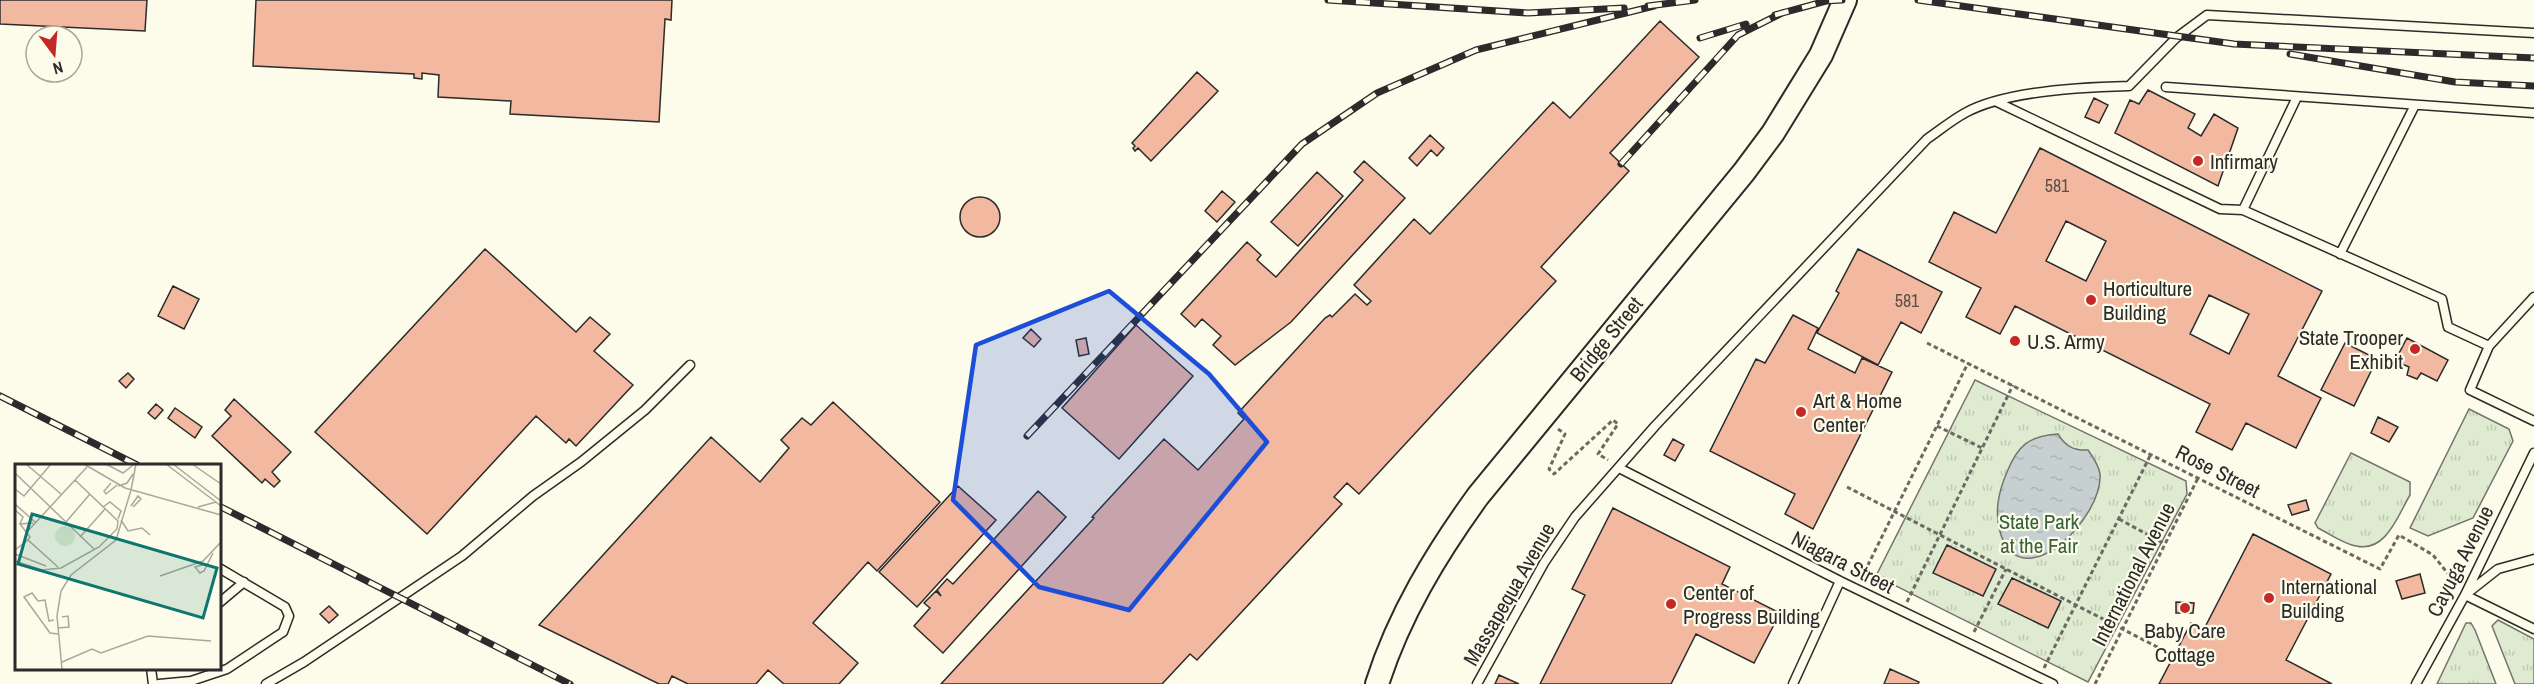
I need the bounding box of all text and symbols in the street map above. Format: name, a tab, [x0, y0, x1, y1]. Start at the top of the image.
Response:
north arrow	[24, 24, 84, 84]
text: N	[51, 57, 66, 80]
place label: Infirmary	[2210, 147, 2278, 176]
marker: Infirmary	[2191, 154, 2205, 168]
house number: 581	[2045, 173, 2070, 198]
place label: Horticulture Building	[2103, 274, 2192, 327]
house number: 581	[1895, 288, 1920, 313]
street label: Bridge Street	[1563, 290, 1649, 388]
marker: Horticulture Building	[2084, 293, 2098, 307]
place label: State Trooper Exhibit	[2299, 323, 2403, 376]
place label: U.S. Army	[2027, 327, 2105, 356]
marker: U.S. Army	[2008, 334, 2022, 348]
marker: State Trooper Exhibit	[2408, 342, 2422, 356]
place label: Art & Home Center	[1812, 386, 1902, 439]
marker: Art & Home Center	[1794, 405, 1808, 419]
street label: Rose Street	[2171, 437, 2265, 505]
inset map	[15, 464, 220, 669]
street label: International Avenue	[2084, 497, 2182, 651]
street label: Cayuga Avenue	[2420, 500, 2500, 622]
park label: State Park at the Fair	[1999, 507, 2080, 560]
street label: Massapequa Avenue	[1456, 517, 1562, 671]
street label: Niagara Street	[1787, 524, 1900, 600]
place label: International Building	[2281, 572, 2377, 625]
place label: Center of Progress Building	[1683, 578, 1820, 631]
marker: International Building	[2262, 591, 2276, 605]
marker: Center of Progress Building	[1664, 597, 1678, 611]
marker: Baby Care Cottage	[2178, 601, 2192, 615]
place label: Baby Care Cottage	[2144, 616, 2226, 669]

